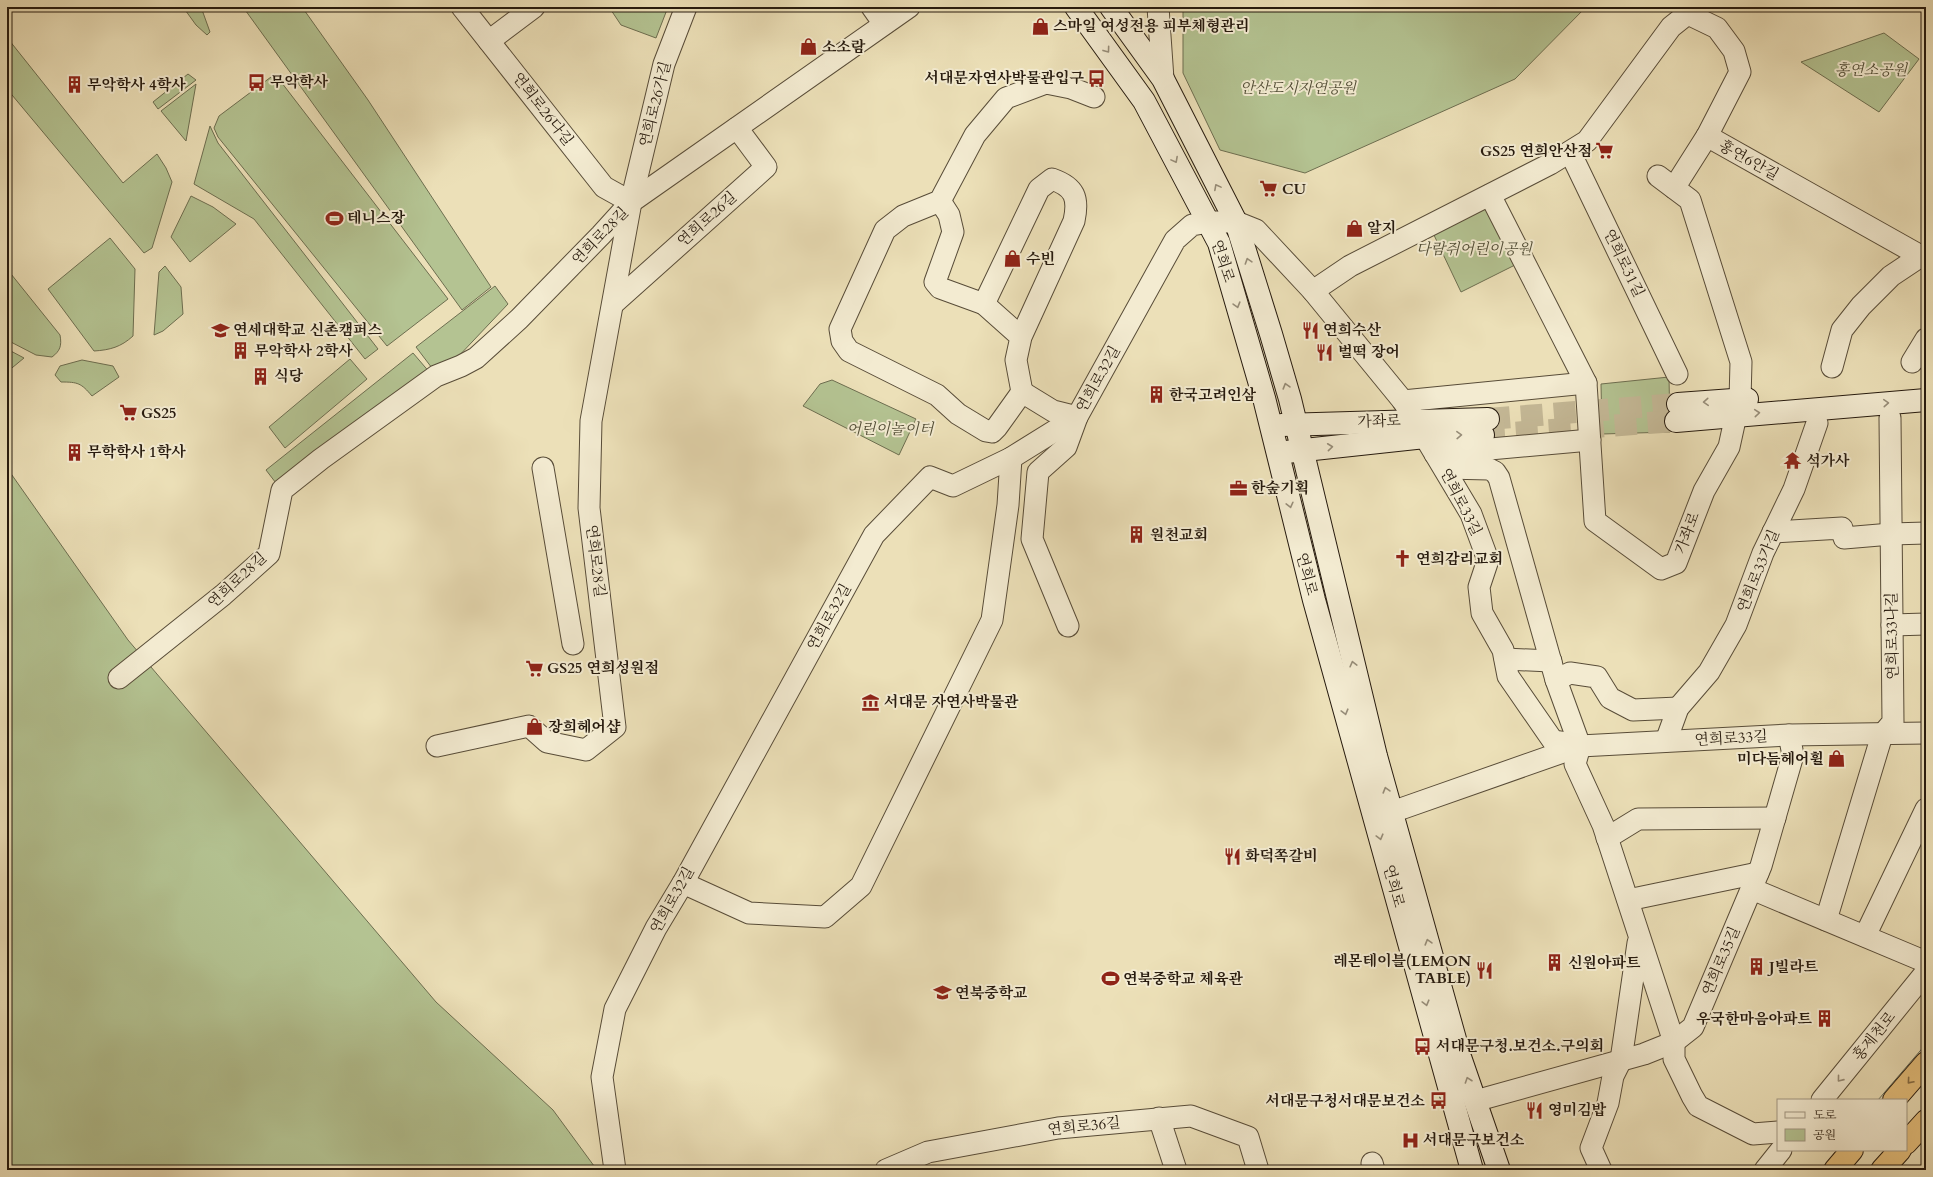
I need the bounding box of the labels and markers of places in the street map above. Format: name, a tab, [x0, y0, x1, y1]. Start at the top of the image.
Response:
shop icon: 스마일 여성전용 피부체형관리	[1030, 16, 1050, 36]
place label: 스마일 여성전용 피부체형관리	[1053, 16, 1249, 36]
shop icon: 소소람	[799, 37, 819, 57]
place label: 소소람	[822, 37, 866, 57]
place label: 서대문자연사박물관입구	[925, 68, 1084, 88]
bus stop icon: 서대문자연사박물관입구	[1087, 68, 1107, 88]
bus stop icon: 무악학사	[247, 72, 267, 92]
place label: 무악학사	[270, 72, 328, 92]
building icon: 무악학사 4학사	[64, 75, 84, 95]
place label: 무악학사 4학사	[87, 75, 186, 95]
place label: GS25 연희안산점	[1480, 141, 1592, 161]
supermarket icon: GS25 연희안산점	[1595, 141, 1615, 161]
supermarket icon: CU	[1259, 179, 1279, 199]
place label: CU	[1282, 179, 1307, 199]
sports icon: 테니스장	[324, 208, 344, 228]
place label: 테니스장	[347, 208, 405, 228]
shop icon: 알지	[1344, 218, 1364, 238]
place label: 알지	[1367, 218, 1396, 238]
shop icon: 수빈	[1003, 249, 1023, 269]
place label: 수빈	[1026, 249, 1055, 269]
school or university icon: 연세대학교 신촌캠퍼스	[210, 320, 230, 340]
place label: 연세대학교 신촌캠퍼스	[233, 320, 382, 340]
restaurant icon: 연희수산	[1300, 320, 1320, 340]
place label: 연희수산	[1323, 320, 1381, 340]
building icon: 무악학사 2학사	[231, 341, 251, 361]
place label: 무악학사 2학사	[254, 341, 353, 361]
restaurant icon: 벌떡 장어	[1315, 342, 1335, 362]
place label: 벌떡 장어	[1338, 342, 1400, 362]
building icon: 식당	[251, 366, 271, 386]
place label: 식당	[274, 366, 303, 386]
building icon: 한국고려인삼	[1146, 385, 1166, 405]
place label: 한국고려인삼	[1169, 385, 1256, 405]
supermarket icon: GS25	[118, 403, 138, 423]
place label: GS25	[141, 403, 177, 423]
building icon: 무학학사 1학사	[64, 442, 84, 462]
place label: 무학학사 1학사	[87, 442, 186, 462]
temple icon: 석가사	[1783, 451, 1803, 471]
place label: 석가사	[1806, 451, 1850, 471]
office icon: 한숲기획	[1228, 478, 1248, 498]
place label: 한숲기획	[1251, 478, 1309, 498]
building icon: 원천교회	[1127, 525, 1147, 545]
place label: 원천교회	[1150, 525, 1208, 545]
church icon: 연희감리교회	[1393, 549, 1413, 569]
place label: 연희감리교회	[1416, 549, 1503, 569]
supermarket icon: GS25 연희성원점	[524, 658, 544, 678]
place label: GS25 연희성원점	[547, 658, 659, 678]
museum icon: 서대문 자연사박물관	[861, 692, 881, 712]
place label: 서대문 자연사박물관	[884, 692, 1019, 712]
shop icon: 장희헤어샵	[525, 717, 545, 737]
place label: 장희헤어샵	[548, 717, 621, 737]
place label: 미다듬헤어휠	[1737, 749, 1824, 769]
shop icon: 미다듬헤어휠	[1827, 749, 1847, 769]
restaurant icon: 화덕쪽갈비	[1222, 846, 1242, 866]
place label: 화덕쪽갈비	[1245, 846, 1317, 866]
place label: 레몬테이블(LEMON TABLE)	[1333, 951, 1471, 988]
building icon: 신원아파트	[1545, 953, 1565, 973]
place label: 신원아파트	[1568, 953, 1641, 973]
building icon: J빌라트	[1746, 957, 1766, 977]
place label: J빌라트	[1767, 957, 1819, 977]
restaurant icon: 레몬테이블(LEMON TABLE)	[1474, 960, 1494, 980]
sports icon: 연북중학교 체육관	[1100, 969, 1120, 989]
place label: 연북중학교 체육관	[1123, 969, 1243, 989]
school or university icon: 연북중학교	[932, 983, 952, 1003]
place label: 연북중학교	[955, 983, 1028, 1003]
place label: 우국한마음아파트	[1696, 1009, 1813, 1029]
building icon: 우국한마음아파트	[1815, 1009, 1835, 1029]
bus stop icon: 서대문구청.보건소.구의회	[1413, 1036, 1433, 1056]
place label: 서대문구청.보건소.구의회	[1436, 1036, 1604, 1056]
place label: 서대문구청서대문보건소	[1266, 1091, 1425, 1111]
bus stop icon: 서대문구청서대문보건소	[1428, 1091, 1448, 1111]
restaurant icon: 영미김밥	[1525, 1100, 1545, 1120]
place label: 영미김밥	[1548, 1100, 1606, 1120]
hospital icon: 서대문구보건소	[1400, 1130, 1420, 1150]
place label: 서대문구보건소	[1423, 1130, 1525, 1150]

